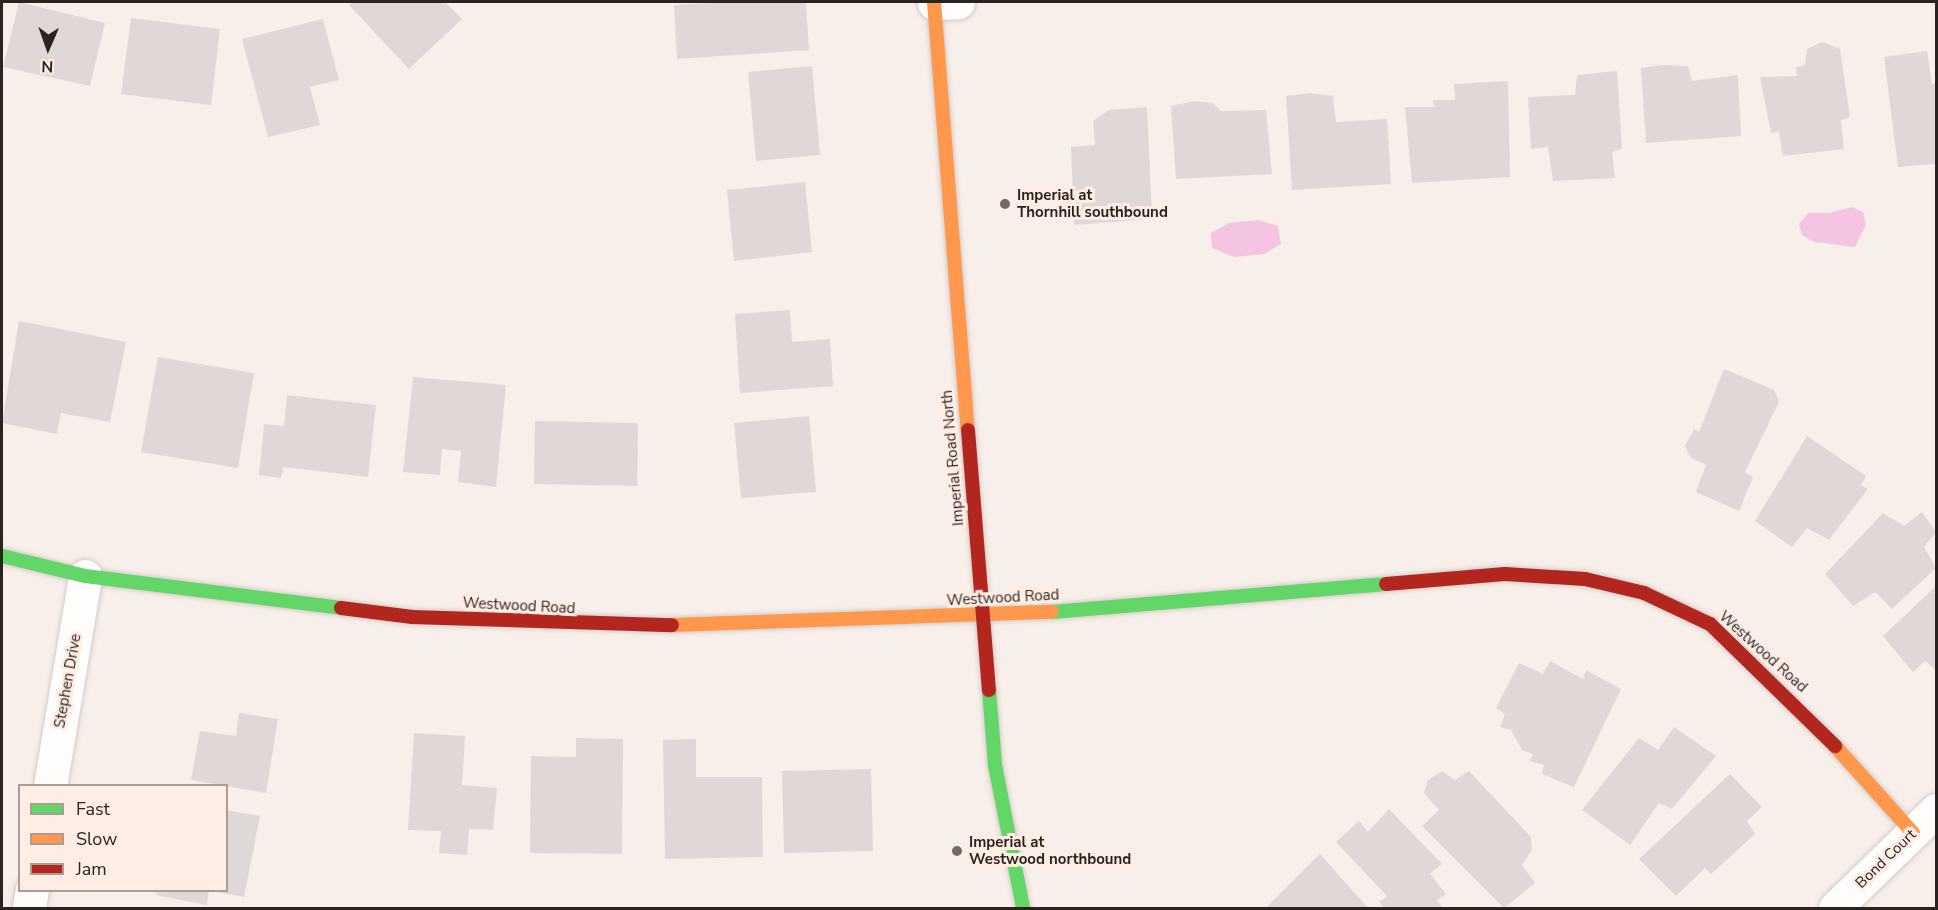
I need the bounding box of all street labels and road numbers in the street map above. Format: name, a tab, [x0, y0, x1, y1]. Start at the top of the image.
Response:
street label: Imperial Road North	[938, 389, 968, 527]
street label: Westwood Road	[946, 586, 1060, 610]
street label: Westwood Road	[462, 594, 576, 618]
street label: Westwood Road	[1715, 608, 1811, 696]
street label: Stephen Drive	[51, 632, 85, 730]
street label: Bond Court	[1852, 826, 1920, 892]

